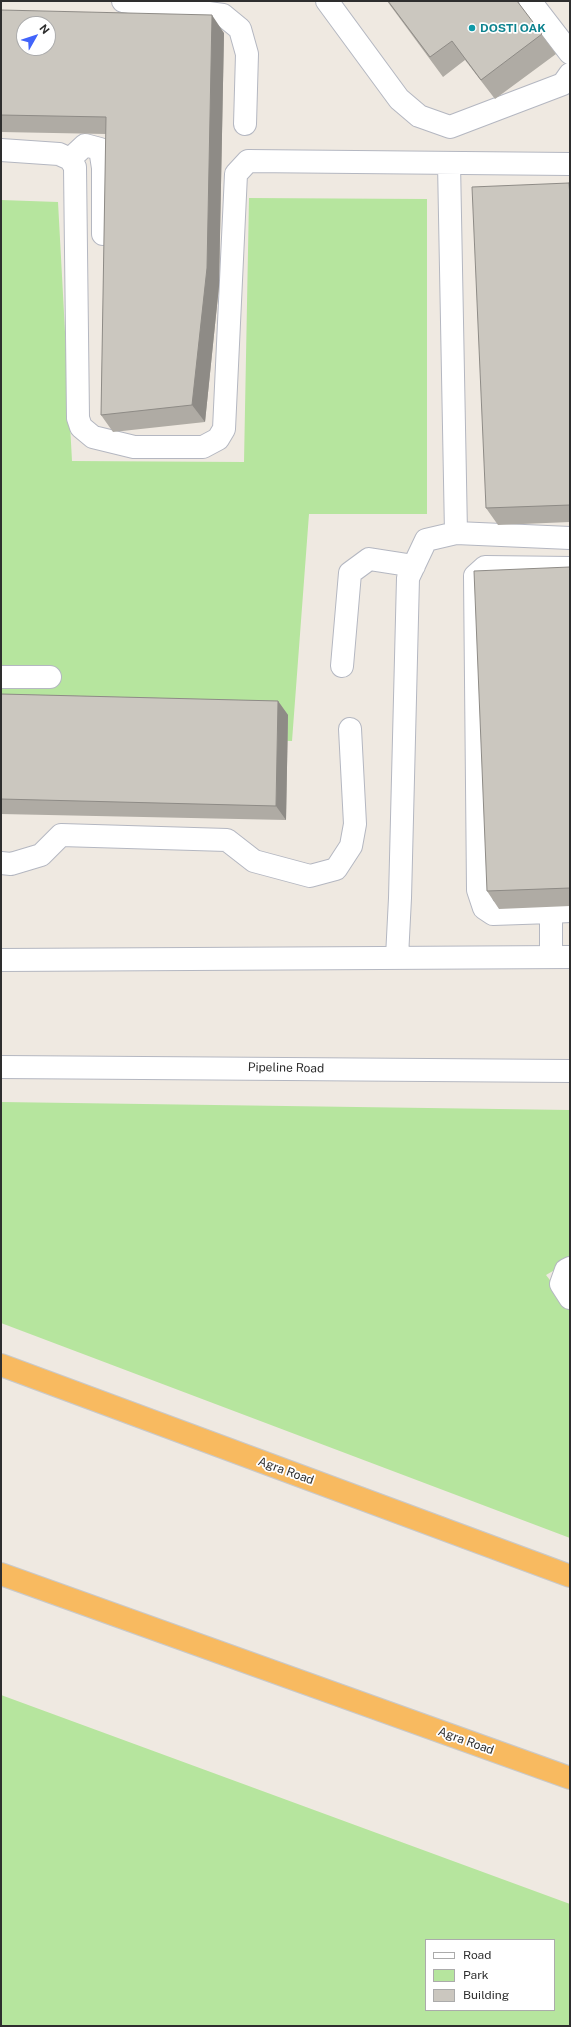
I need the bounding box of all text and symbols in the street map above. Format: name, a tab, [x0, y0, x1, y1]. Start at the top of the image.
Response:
north arrow	[16, 16, 56, 56]
place label: DOSTI OAK	[480, 21, 546, 35]
text: N	[37, 22, 52, 36]
marker: DOSTI OAK	[467, 23, 477, 33]
street label: Pipeline Road	[248, 1060, 324, 1076]
street label: Agra Road	[256, 1454, 316, 1488]
street label: Agra Road	[436, 1724, 496, 1758]
legend	[425, 1939, 555, 2011]
text: Road	[463, 1948, 491, 1962]
text: Park	[463, 1968, 489, 1982]
text: Building	[463, 1988, 509, 2002]

